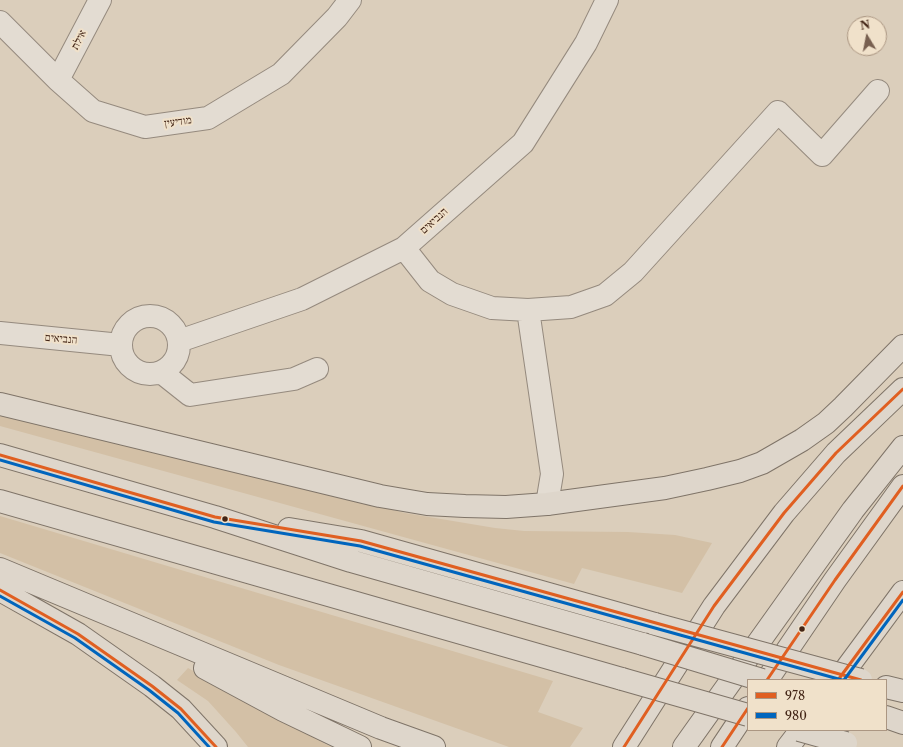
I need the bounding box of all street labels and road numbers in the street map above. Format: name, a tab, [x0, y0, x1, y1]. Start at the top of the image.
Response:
street label: אילת	[69, 28, 89, 52]
street label: מודיעין	[163, 114, 193, 130]
street label: הנביאים	[417, 205, 451, 237]
street label: הנביאים	[44, 331, 78, 347]

